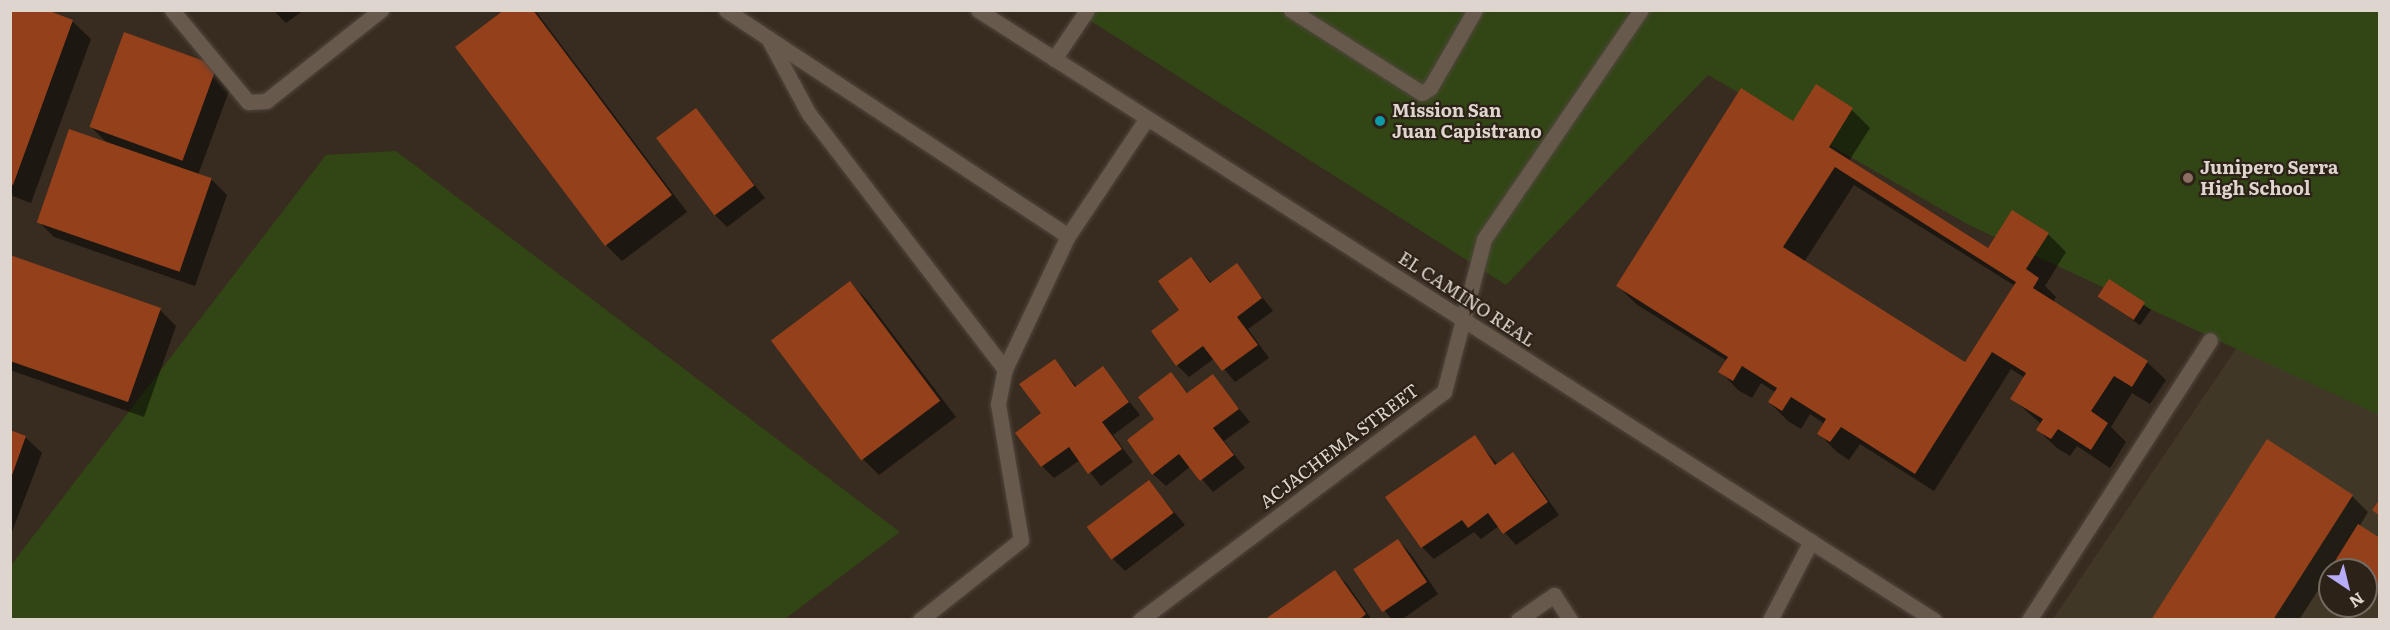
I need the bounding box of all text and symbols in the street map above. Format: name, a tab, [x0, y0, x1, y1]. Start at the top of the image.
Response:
place label: Mission San Juan Capistrano	[1392, 100, 1542, 142]
marker: Mission San Juan Capistrano	[1373, 114, 1387, 128]
place label: Junipero Serra High School	[2200, 157, 2338, 200]
marker: Junipero Serra High School	[2181, 171, 2195, 185]
street label: EL CAMINO REAL	[1395, 247, 1539, 351]
street label: ACJACHEMA STREET	[1255, 379, 1423, 513]
north arrow	[2318, 558, 2378, 618]
text: N	[2345, 587, 2370, 615]

